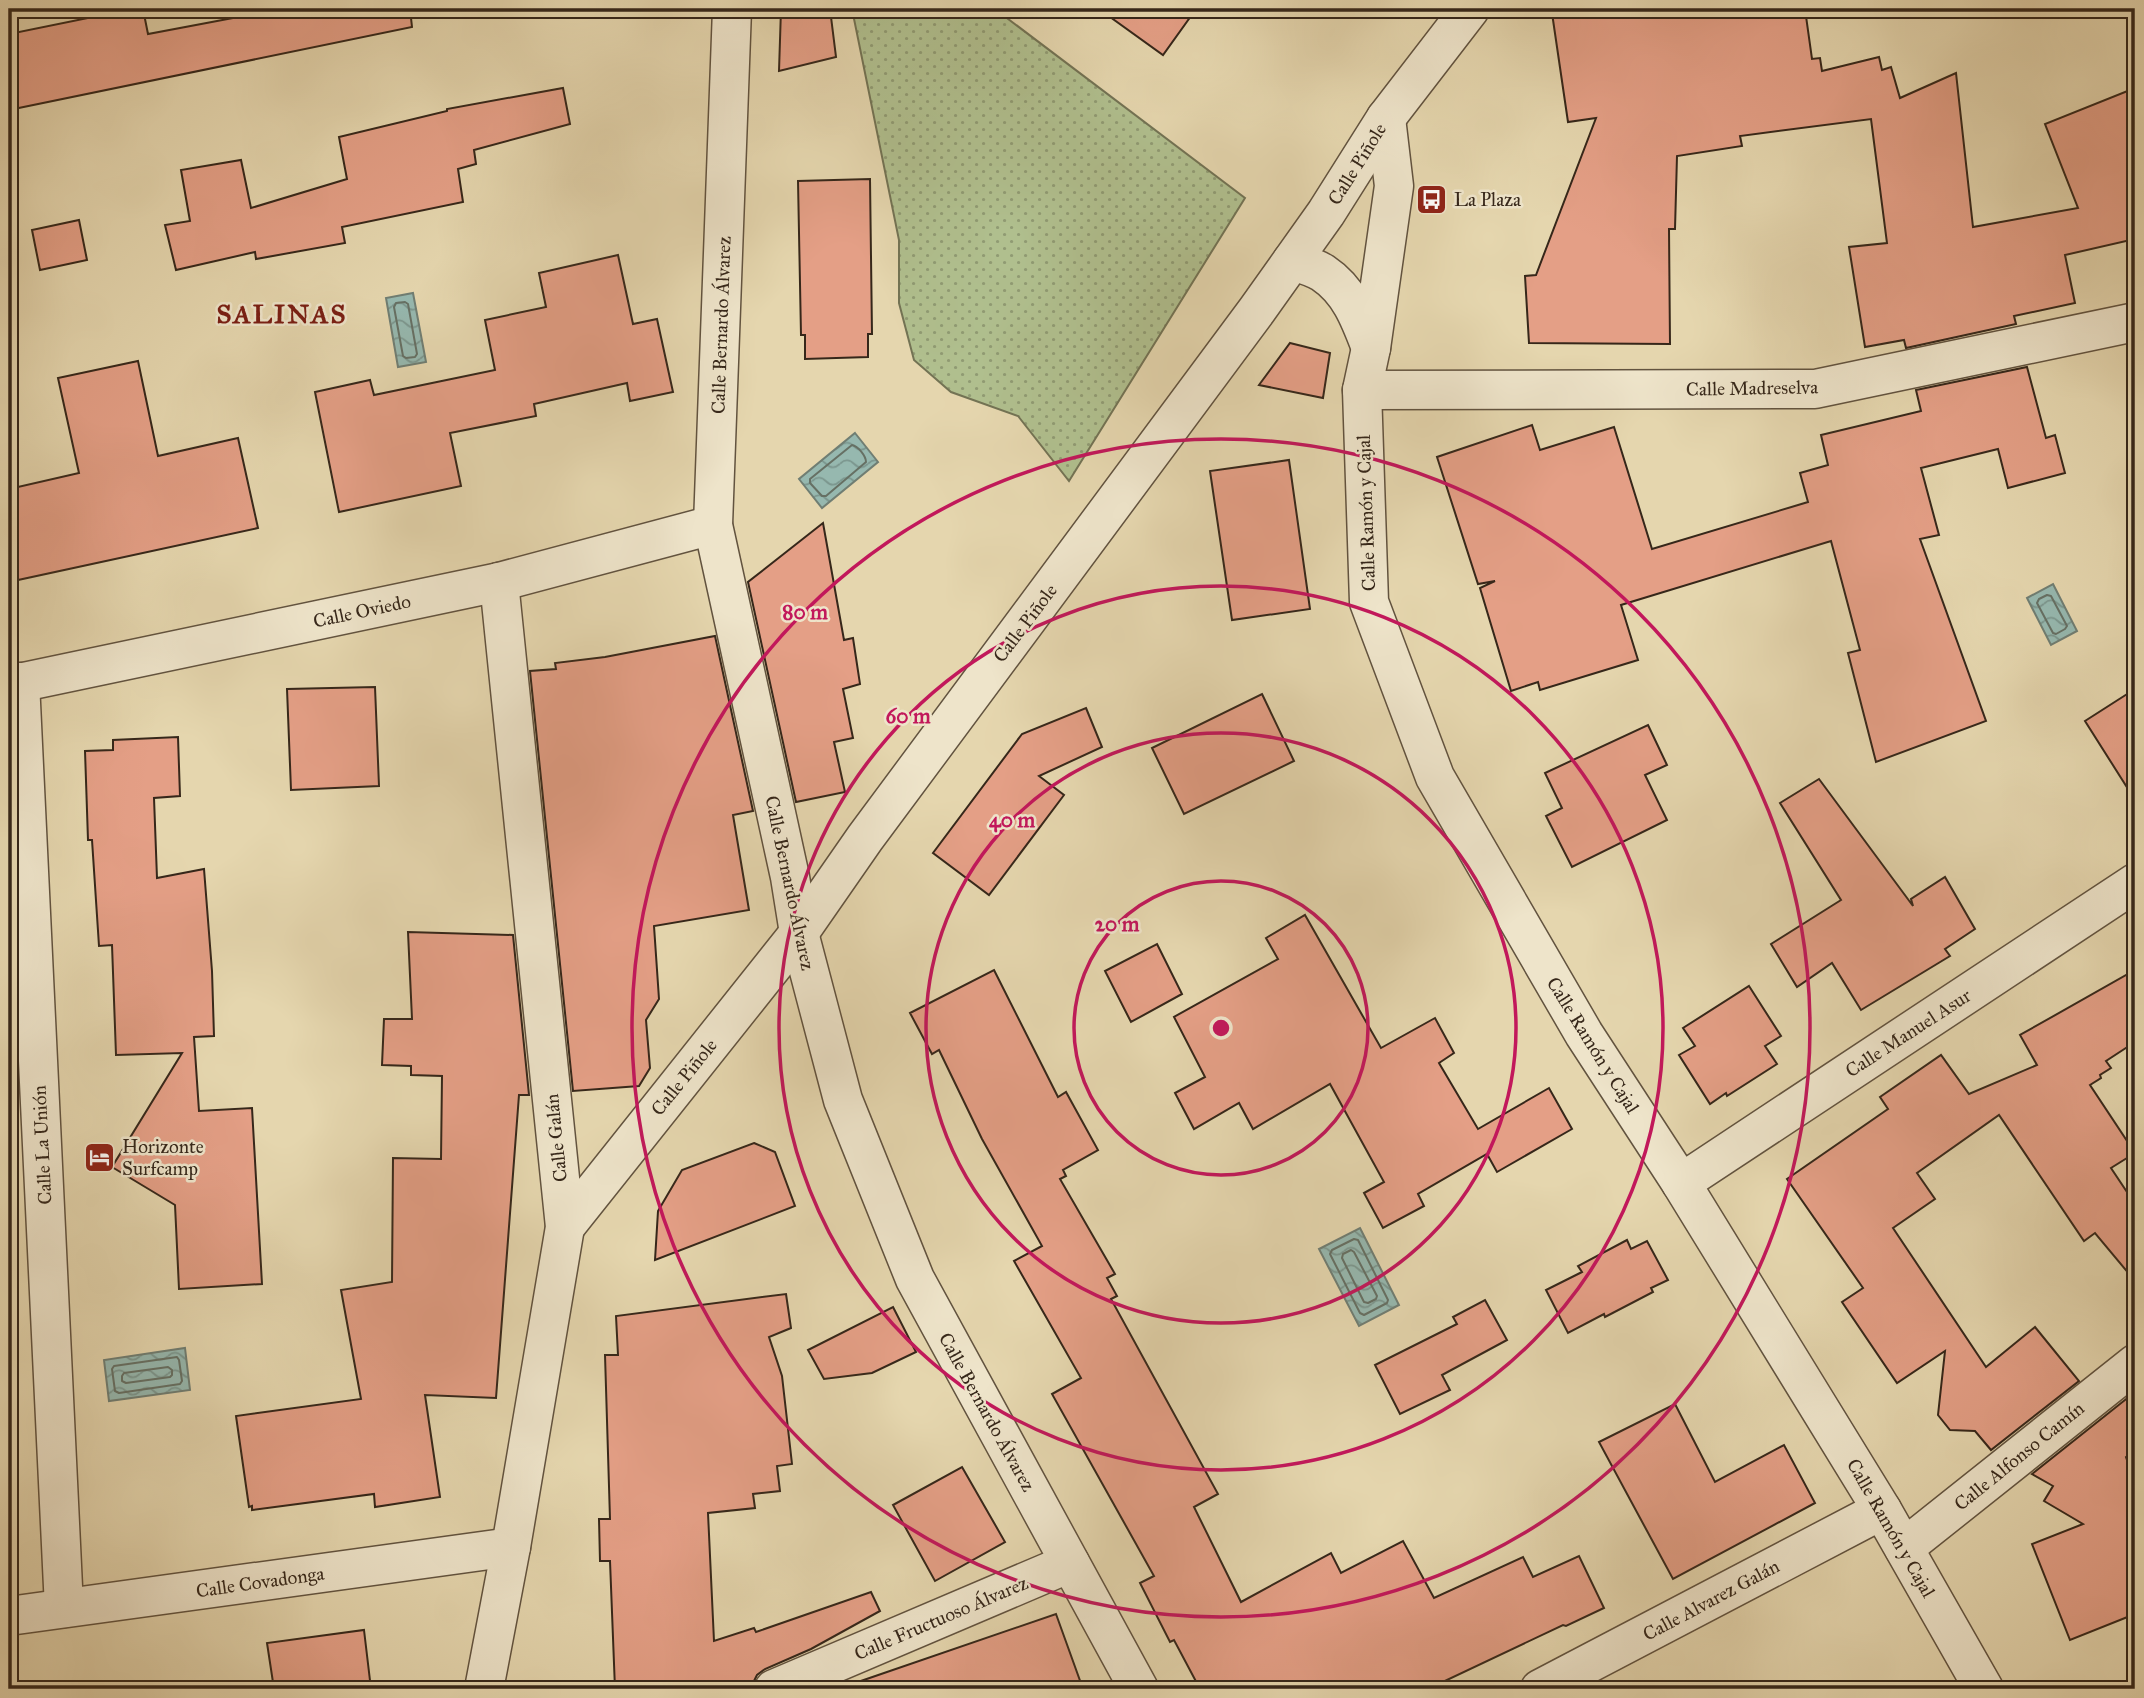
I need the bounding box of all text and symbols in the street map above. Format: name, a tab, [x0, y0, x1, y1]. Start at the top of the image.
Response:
street label: Calle Piñole	[1323, 119, 1391, 209]
bus stop icon: La Plaza	[1414, 182, 1448, 216]
place label: La Plaza	[1454, 188, 1522, 211]
street label: Calle Bernardo Álvarez	[705, 235, 736, 414]
district label: SALINAS	[216, 298, 348, 330]
street label: Calle Madreselva	[1686, 375, 1819, 401]
street label: Calle Ramón y Cajal	[1352, 434, 1380, 592]
street label: Calle Piñole	[988, 579, 1062, 667]
street label: Calle Oviedo	[311, 589, 413, 633]
text: 80 m	[782, 599, 828, 625]
text: 60 m	[885, 703, 931, 729]
street label: Calle Bernardo Álvarez	[760, 793, 821, 973]
text: 40 m	[989, 807, 1035, 833]
text: 20 m	[1095, 911, 1140, 937]
street label: Calle Ramón y Cajal	[1542, 973, 1645, 1118]
street label: Calle Manuel Asur	[1841, 983, 1976, 1082]
centre of rings	[1209, 1016, 1233, 1040]
street label: Calle Piñole	[646, 1034, 722, 1120]
street label: Calle La Unión	[27, 1085, 57, 1205]
street label: Calle Galán	[540, 1093, 572, 1183]
place label: Horizonte Surfcamp	[122, 1135, 204, 1180]
hotel icon: Horizonte Surfcamp	[82, 1140, 116, 1174]
street label: Calle Bernardo Álvarez	[934, 1328, 1041, 1496]
street label: Calle Alfonso Camín	[1949, 1397, 2089, 1515]
street label: Calle Ramón y Cajal	[1842, 1455, 1940, 1602]
street label: Calle Alvarez Galán	[1639, 1554, 1783, 1646]
street label: Calle Covadonga	[194, 1561, 327, 1603]
street label: Calle Fructuoso Álvarez	[850, 1570, 1031, 1665]

